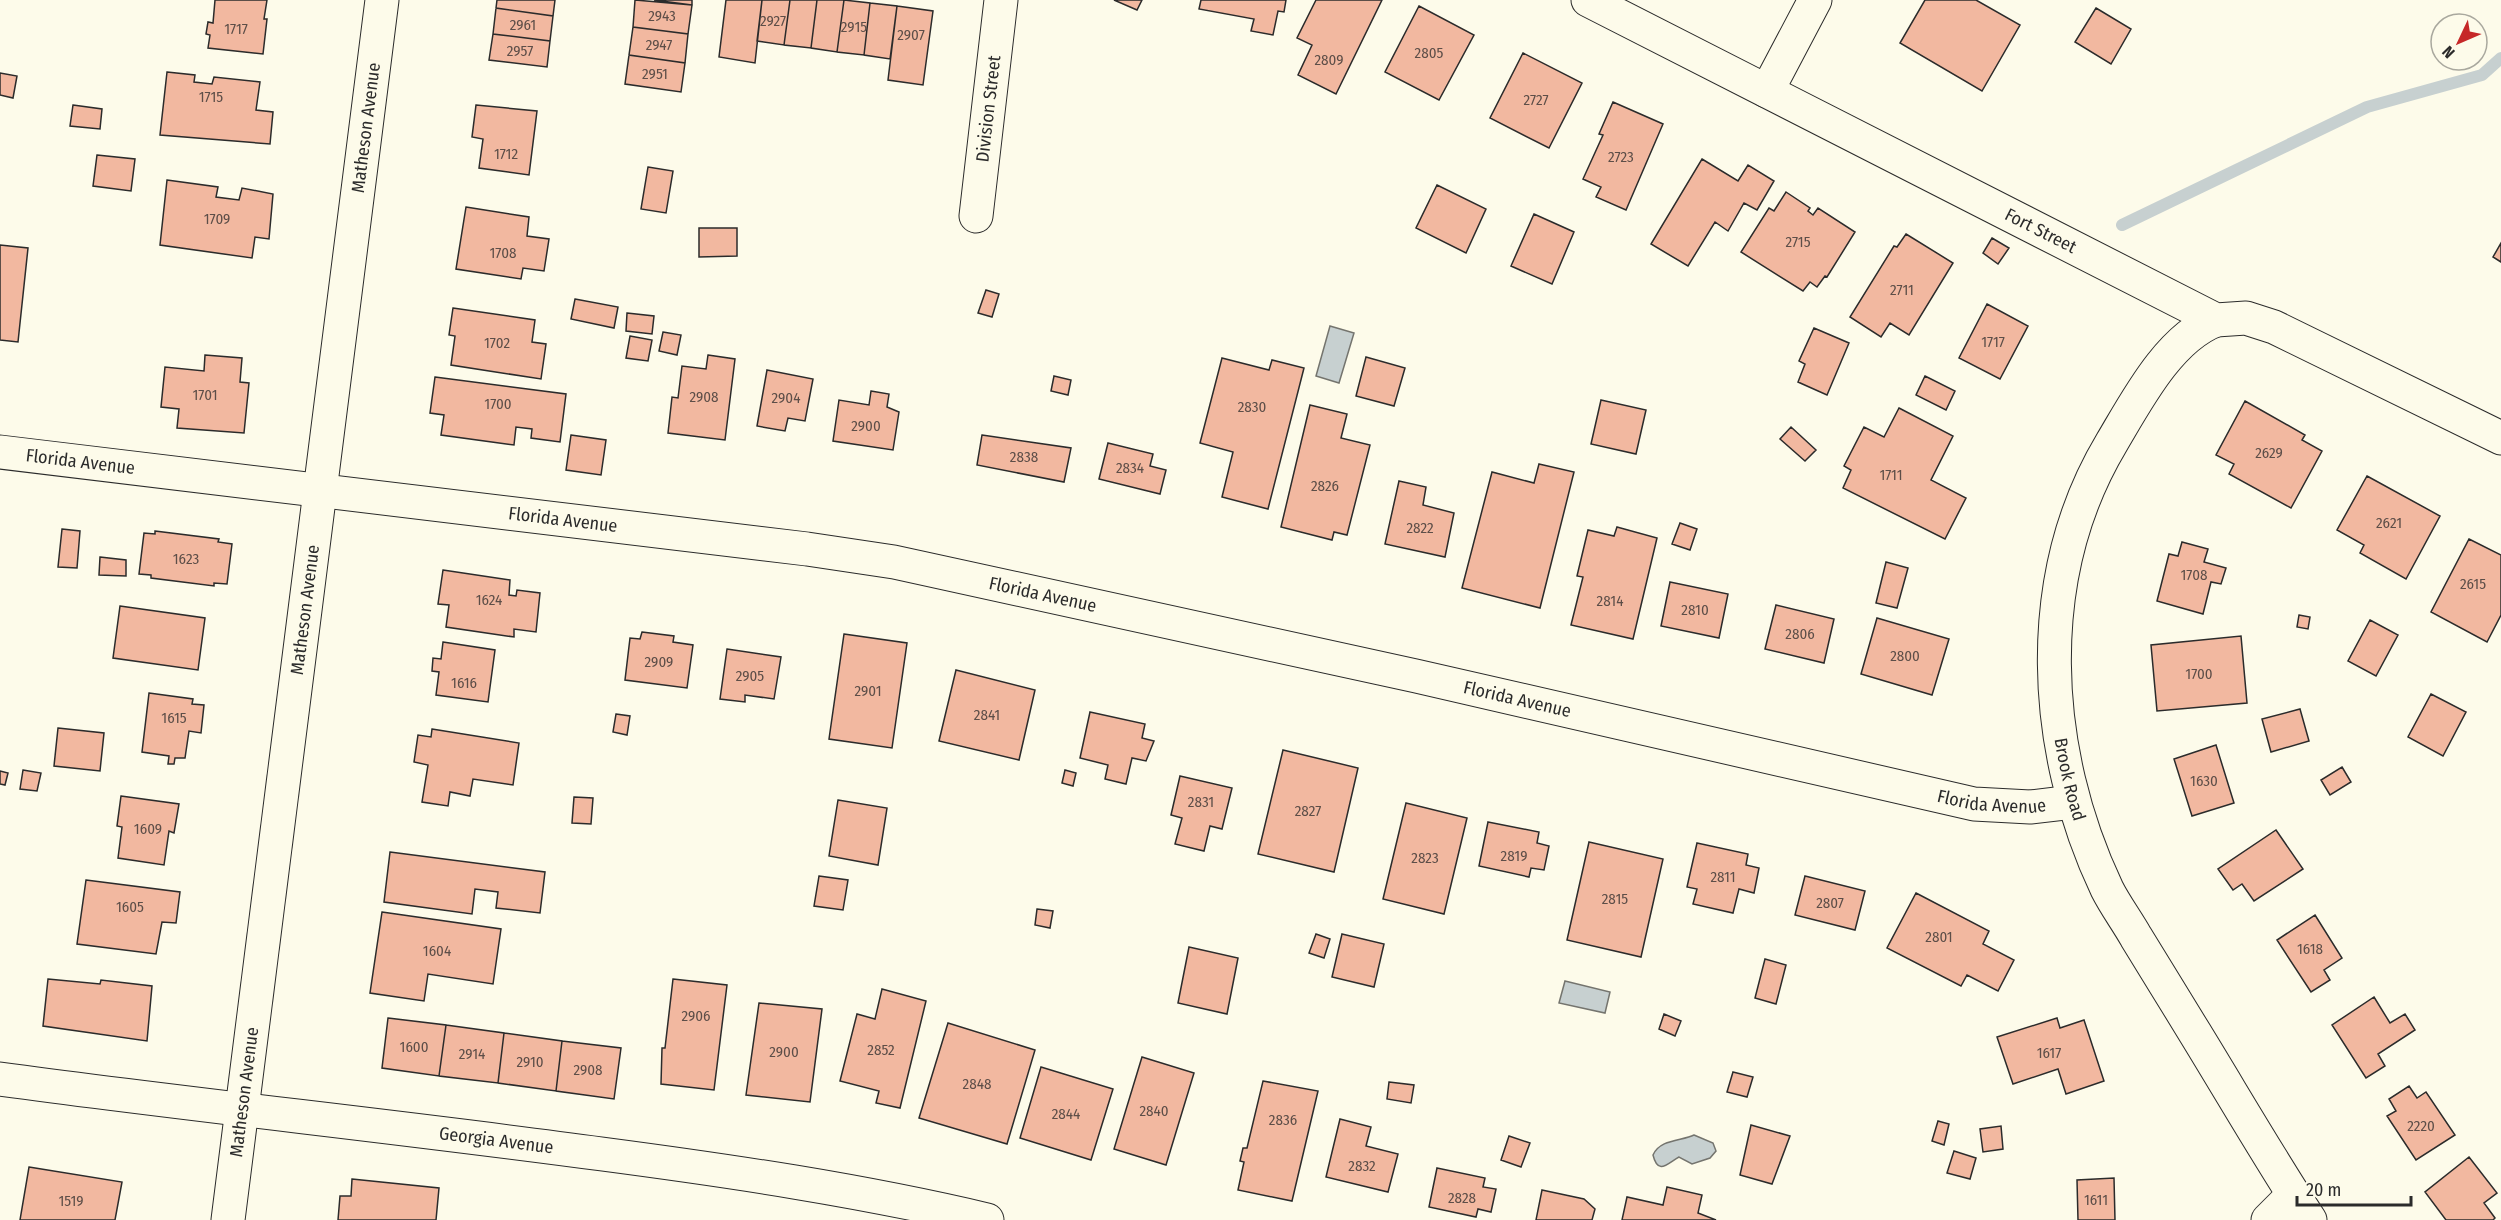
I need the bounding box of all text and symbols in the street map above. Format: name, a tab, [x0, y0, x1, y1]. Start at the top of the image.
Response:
house number: 2943	[648, 7, 676, 25]
house number: 2927	[760, 12, 786, 30]
north arrow	[2429, 12, 2489, 72]
house number: 2961	[510, 16, 536, 34]
house number: 2915	[841, 18, 867, 36]
house number: 1717	[224, 20, 248, 38]
house number: 2907	[897, 26, 925, 44]
house number: 2947	[646, 36, 672, 54]
house number: 2957	[507, 42, 533, 60]
text: N	[2438, 42, 2459, 62]
house number: 2805	[1415, 44, 1444, 62]
house number: 2809	[1314, 51, 1344, 69]
street label: Division Street	[971, 54, 1006, 163]
street label: Matheson Avenue	[347, 61, 385, 194]
house number: 2951	[642, 65, 668, 83]
house number: 1715	[199, 88, 223, 106]
house number: 2727	[1523, 91, 1549, 109]
house number: 1712	[494, 145, 518, 163]
house number: 2723	[1608, 148, 1634, 166]
street label: Fort Street	[2001, 203, 2080, 258]
house number: 1709	[204, 210, 230, 228]
house number: 2715	[1785, 233, 1811, 251]
house number: 1708	[489, 244, 517, 262]
house number: 2711	[1890, 281, 1914, 299]
house number: 1717	[1981, 333, 2005, 351]
house number: 1702	[484, 334, 510, 352]
house number: 1701	[192, 386, 218, 404]
house number: 2908	[689, 388, 719, 406]
house number: 2904	[772, 389, 800, 407]
house number: 1700	[484, 395, 512, 413]
house number: 2830	[1238, 398, 1266, 416]
house number: 2900	[851, 417, 881, 435]
street label: Florida Avenue	[25, 444, 136, 479]
house number: 2629	[2255, 444, 2283, 462]
house number: 2838	[1010, 448, 1038, 466]
house number: 2834	[1116, 459, 1144, 477]
house number: 1711	[1879, 466, 1903, 484]
house number: 2826	[1311, 477, 1339, 495]
street label: Florida Avenue	[507, 502, 619, 537]
house number: 2621	[2376, 514, 2402, 532]
house number: 2822	[1406, 519, 1434, 537]
street label: Matheson Avenue	[286, 543, 324, 676]
house number: 1623	[173, 550, 199, 568]
house number: 1708	[2180, 566, 2208, 584]
street label: Florida Avenue	[987, 572, 1099, 617]
house number: 2615	[2460, 575, 2486, 593]
house number: 1624	[476, 591, 502, 609]
house number: 2814	[1597, 592, 1623, 610]
house number: 2810	[1681, 601, 1709, 619]
house number: 2806	[1785, 625, 1815, 643]
house number: 2800	[1890, 647, 1920, 665]
house number: 2909	[645, 653, 673, 671]
house number: 1700	[2185, 665, 2213, 683]
house number: 2905	[736, 667, 764, 685]
house number: 1616	[451, 674, 477, 692]
street label: Florida Avenue	[1461, 676, 1573, 722]
house number: 2901	[854, 682, 882, 700]
house number: 2841	[974, 706, 1000, 724]
house number: 1615	[161, 709, 187, 727]
street label: Brook Road	[2050, 736, 2090, 823]
house number: 1630	[2190, 772, 2218, 790]
street label: Florida Avenue	[1935, 785, 2047, 818]
house number: 2831	[1188, 793, 1214, 811]
house number: 2827	[1295, 802, 1321, 820]
house number: 1609	[134, 820, 162, 838]
house number: 2819	[1501, 847, 1527, 865]
house number: 2823	[1411, 849, 1439, 867]
house number: 2811	[1710, 868, 1736, 886]
house number: 2815	[1602, 890, 1628, 908]
house number: 2807	[1816, 894, 1844, 912]
house number: 1605	[116, 898, 144, 916]
house number: 2801	[1925, 928, 1953, 946]
house number: 1618	[2297, 940, 2323, 958]
house number: 1604	[423, 942, 451, 960]
house number: 2906	[681, 1007, 711, 1025]
street label: Matheson Avenue	[225, 1026, 263, 1158]
house number: 1600	[400, 1038, 428, 1056]
house number: 2852	[867, 1041, 895, 1059]
house number: 2900	[769, 1043, 799, 1061]
house number: 1617	[2037, 1044, 2061, 1062]
house number: 2914	[459, 1045, 485, 1063]
house number: 2910	[516, 1053, 544, 1071]
house number: 2908	[573, 1061, 603, 1079]
house number: 2848	[963, 1075, 991, 1093]
house number: 2840	[1139, 1102, 1169, 1120]
house number: 2844	[1052, 1105, 1080, 1123]
house number: 2836	[1269, 1111, 1297, 1129]
house number: 2220	[2407, 1117, 2435, 1135]
street label: Georgia Avenue	[438, 1122, 555, 1158]
house number: 2832	[1348, 1157, 1376, 1175]
scale bar	[2297, 1169, 2411, 1207]
text: 20 m	[2306, 1179, 2341, 1201]
house number: 2828	[1448, 1189, 1476, 1207]
house number: 1611	[2084, 1191, 2108, 1209]
house number: 1519	[58, 1192, 84, 1210]

